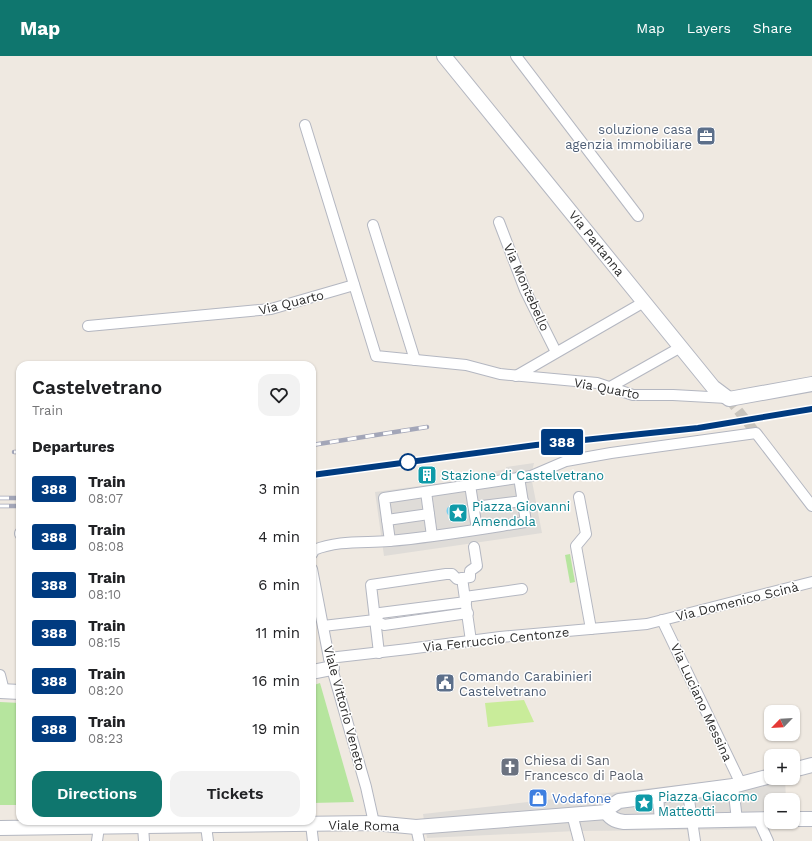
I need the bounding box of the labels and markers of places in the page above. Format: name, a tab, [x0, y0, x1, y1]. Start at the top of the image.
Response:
place label: soluzione casa agenzia immobiliare	[565, 122, 693, 152]
office icon: soluzione casa agenzia immobiliare	[695, 125, 717, 147]
unlabelled marker	[399, 453, 417, 471]
building icon: Stazione di Castelvetrano	[416, 464, 438, 486]
place label: Stazione di Castelvetrano	[441, 468, 604, 483]
place label: Piazza Giovanni Amendola	[472, 499, 570, 529]
place icon: Piazza Giovanni Amendola	[447, 502, 469, 524]
place label: Comando Carabinieri Castelvetrano	[459, 669, 592, 699]
public building icon: Comando Carabinieri Castelvetrano	[434, 672, 456, 694]
place label: Chiesa di San Francesco di Paola	[524, 753, 644, 783]
church icon: Chiesa di San Francesco di Paola	[499, 756, 521, 778]
shop icon: Vodafone	[527, 787, 549, 809]
place label: Piazza Giacomo Matteotti	[658, 789, 758, 819]
place label: Vodafone	[552, 791, 611, 806]
place icon: Piazza Giacomo Matteotti	[633, 792, 655, 814]

